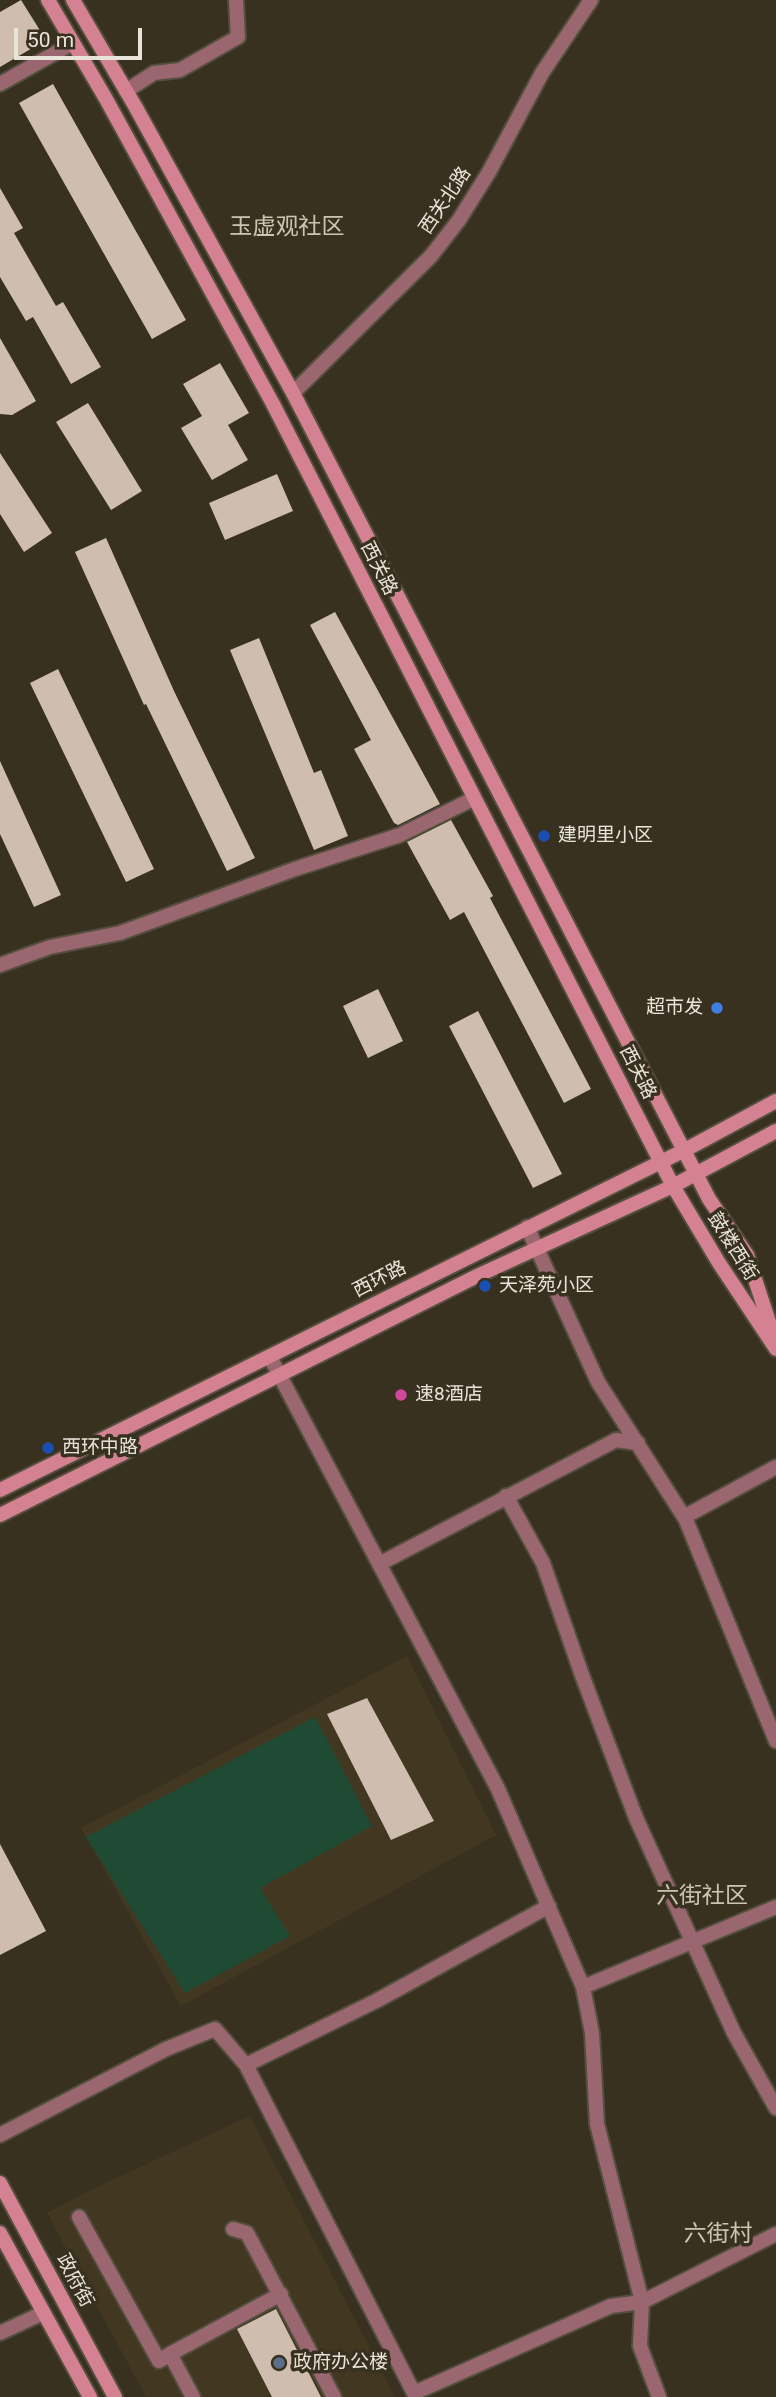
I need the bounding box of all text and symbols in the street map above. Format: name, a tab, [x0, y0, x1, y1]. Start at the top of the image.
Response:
scale bar	[18, 14, 145, 58]
text: 50 m	[27, 28, 74, 52]
street label: 西关北路	[415, 163, 477, 239]
district label: 玉虚观社区	[230, 214, 344, 242]
street label: 西关路	[355, 538, 401, 600]
place label: 建明里小区	[558, 825, 653, 847]
marker: 建明里小区	[536, 828, 552, 844]
place label: 超市发	[646, 997, 703, 1019]
marker: 超市发	[709, 1000, 725, 1016]
street label: 西关路	[614, 1042, 660, 1104]
street label: 鼓楼西街	[702, 1209, 762, 1285]
street label: 西环路	[349, 1257, 411, 1303]
place label: 天泽苑小区	[499, 1275, 594, 1297]
marker: 天泽苑小区	[477, 1278, 493, 1294]
place label: 速8酒店	[415, 1384, 483, 1406]
marker: 速8酒店	[393, 1387, 409, 1403]
place label: 西环中路	[62, 1437, 138, 1459]
marker: 西环中路	[40, 1440, 56, 1456]
district label: 六街社区	[656, 1883, 748, 1911]
district label: 六街村	[684, 2221, 752, 2249]
street label: 政府街	[51, 2250, 97, 2312]
place label: 政府办公楼	[293, 2352, 388, 2374]
marker: 政府办公楼	[271, 2355, 287, 2371]

